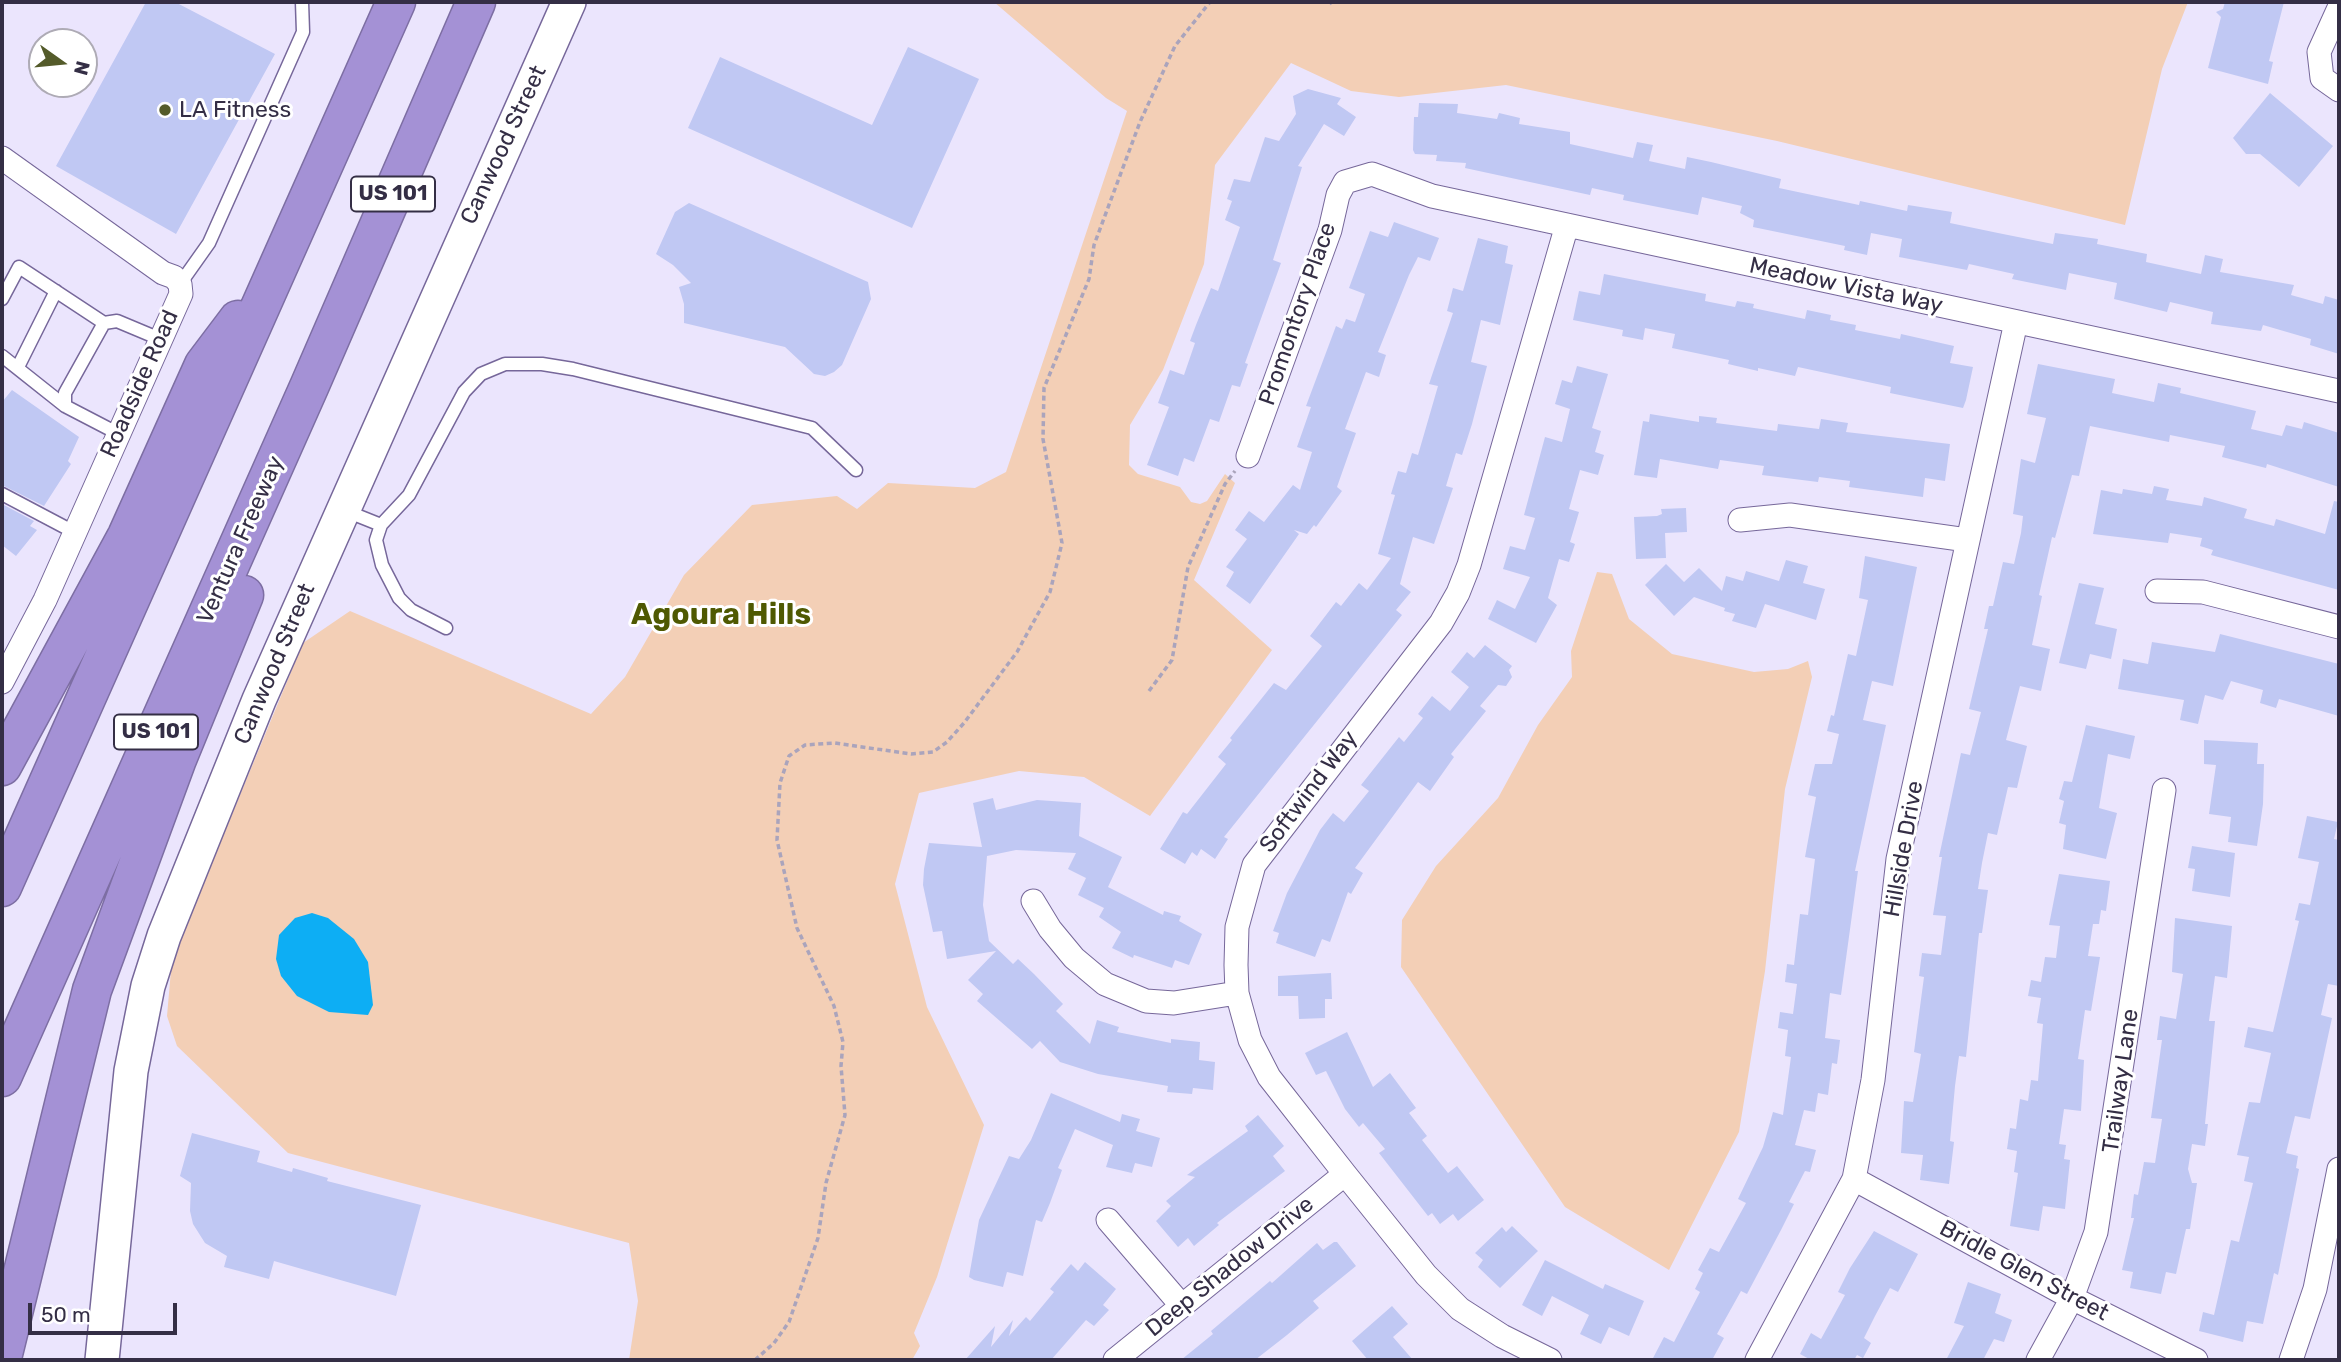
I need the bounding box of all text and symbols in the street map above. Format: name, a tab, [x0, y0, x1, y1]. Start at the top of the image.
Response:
north arrow	[28, 28, 98, 98]
text: N	[69, 58, 95, 78]
street label: Canwood Street	[455, 61, 553, 229]
place label: LA Fitness	[179, 96, 291, 124]
marker: LA Fitness	[157, 102, 173, 118]
road number: US 101	[351, 176, 435, 212]
street label: Promontory Place	[1254, 219, 1342, 409]
street label: Meadow Vista Way	[1747, 252, 1945, 320]
street label: Roadside Road	[95, 306, 185, 462]
street label: Ventura Freeway	[192, 452, 290, 628]
street label: Canwood Street	[229, 579, 321, 749]
district label: Agoura Hills	[631, 597, 811, 633]
road number: US 101	[114, 714, 198, 750]
street label: Softwind Way	[1254, 726, 1364, 858]
street label: Hillside Drive	[1878, 779, 1930, 919]
street label: Trailway Lane	[2097, 1007, 2145, 1155]
street label: Deep Shadow Drive	[1141, 1191, 1319, 1343]
street label: Bridle Glen Street	[1935, 1215, 2113, 1327]
scale bar	[32, 1288, 180, 1332]
text: 50 m	[41, 1302, 91, 1327]

